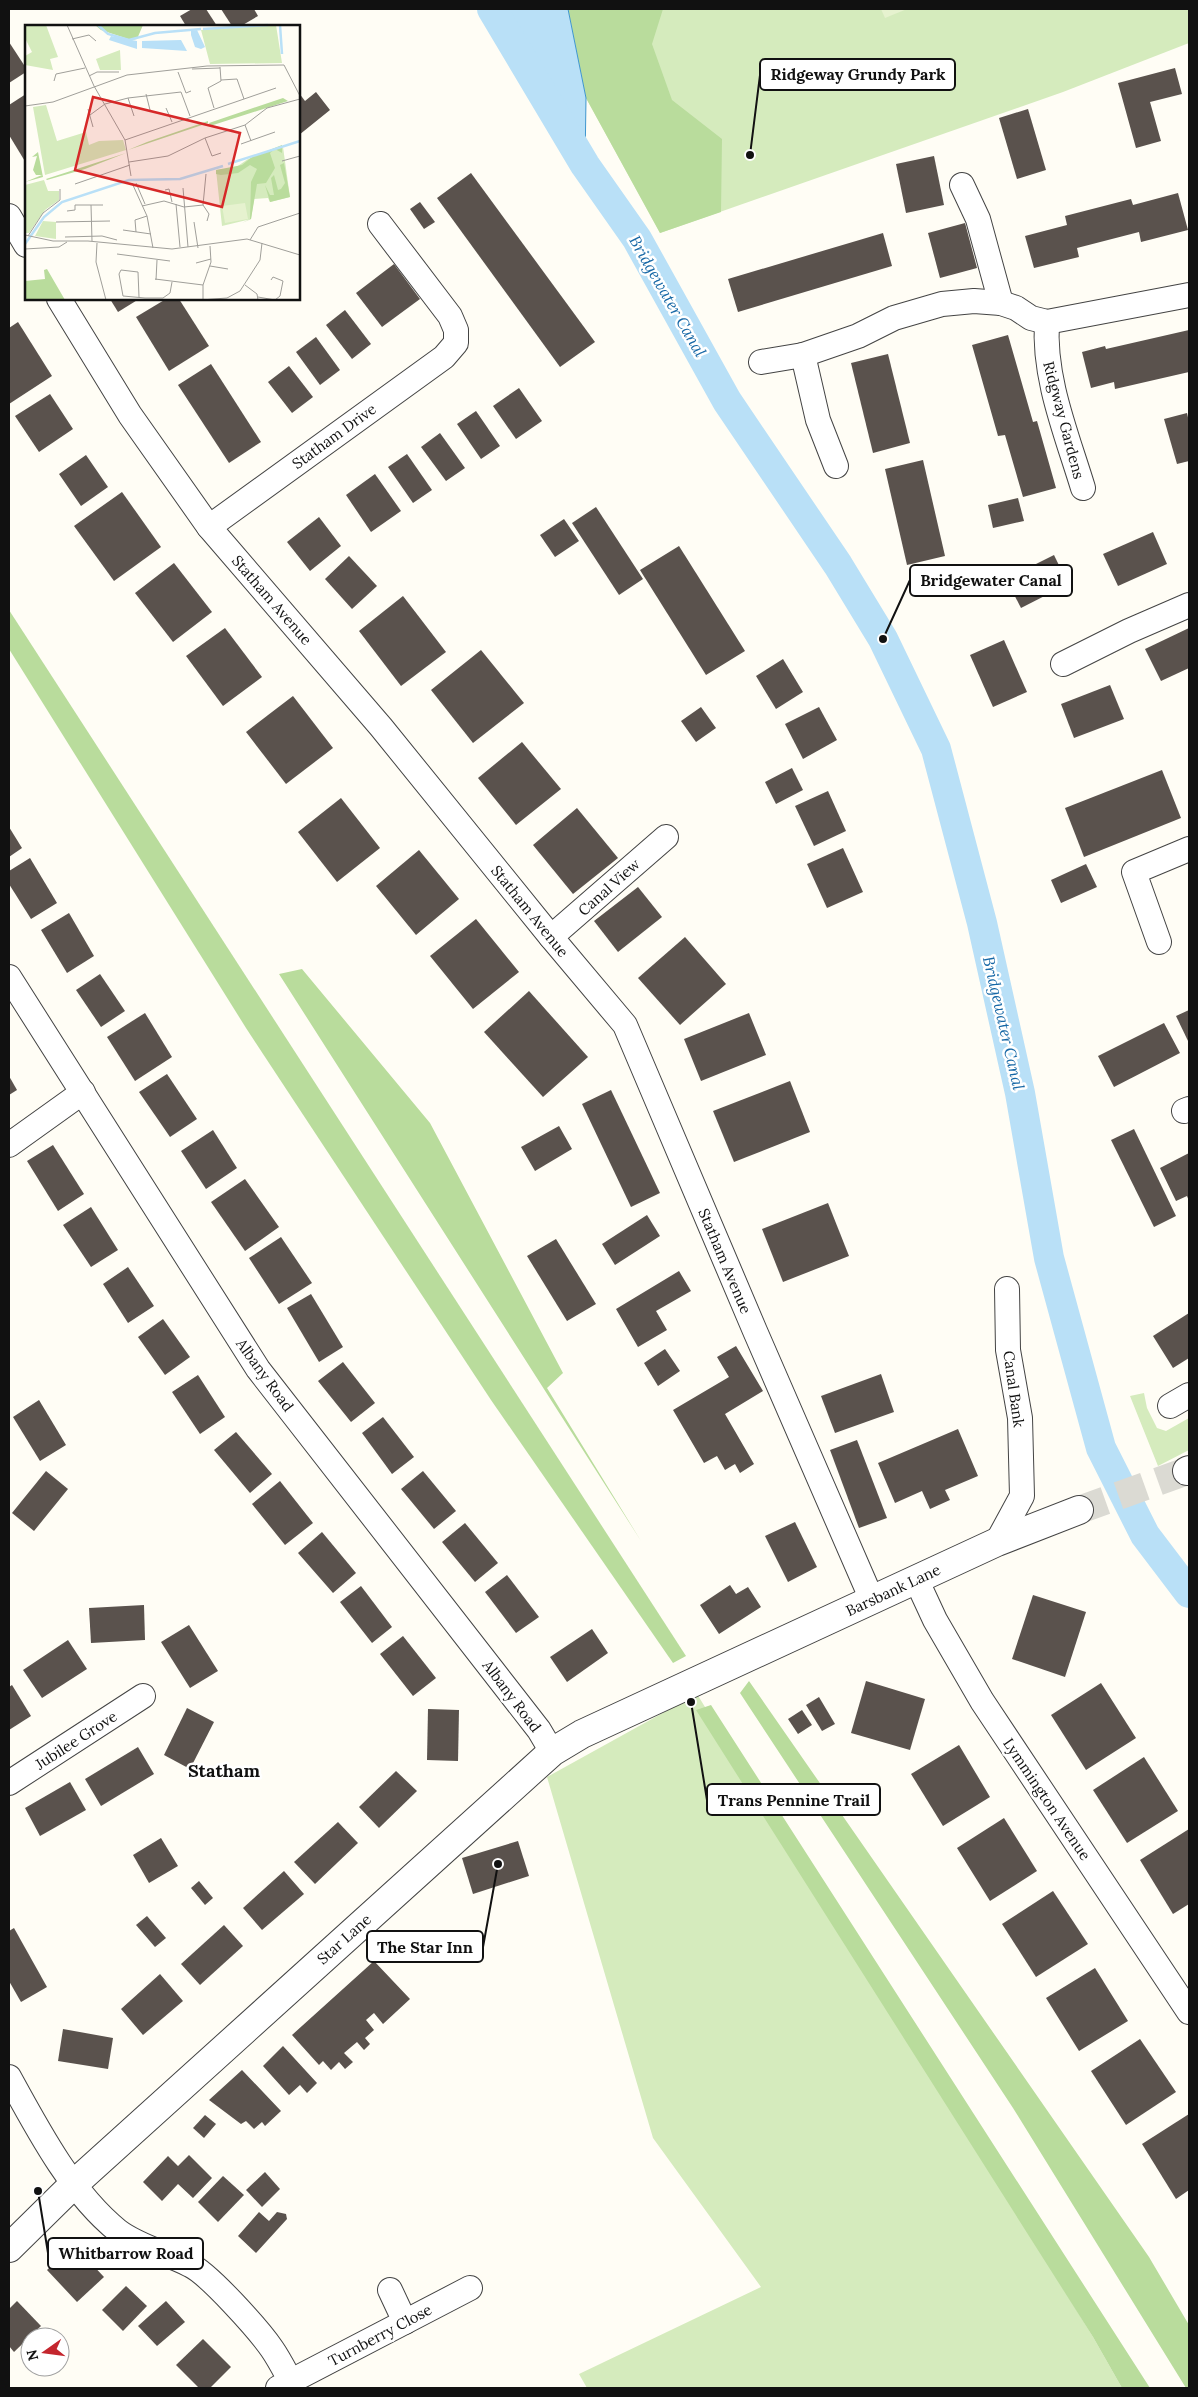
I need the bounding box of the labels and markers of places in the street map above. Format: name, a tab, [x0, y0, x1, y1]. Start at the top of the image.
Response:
callout: Ridgeway Grundy Park	[760, 59, 955, 90]
callout: Bridgewater Canal	[910, 565, 1072, 596]
callout: Trans Pennine Trail	[707, 1784, 880, 1815]
callout: The Star Inn	[367, 1931, 483, 1962]
callout: Whitbarrow Road	[48, 2238, 203, 2269]

